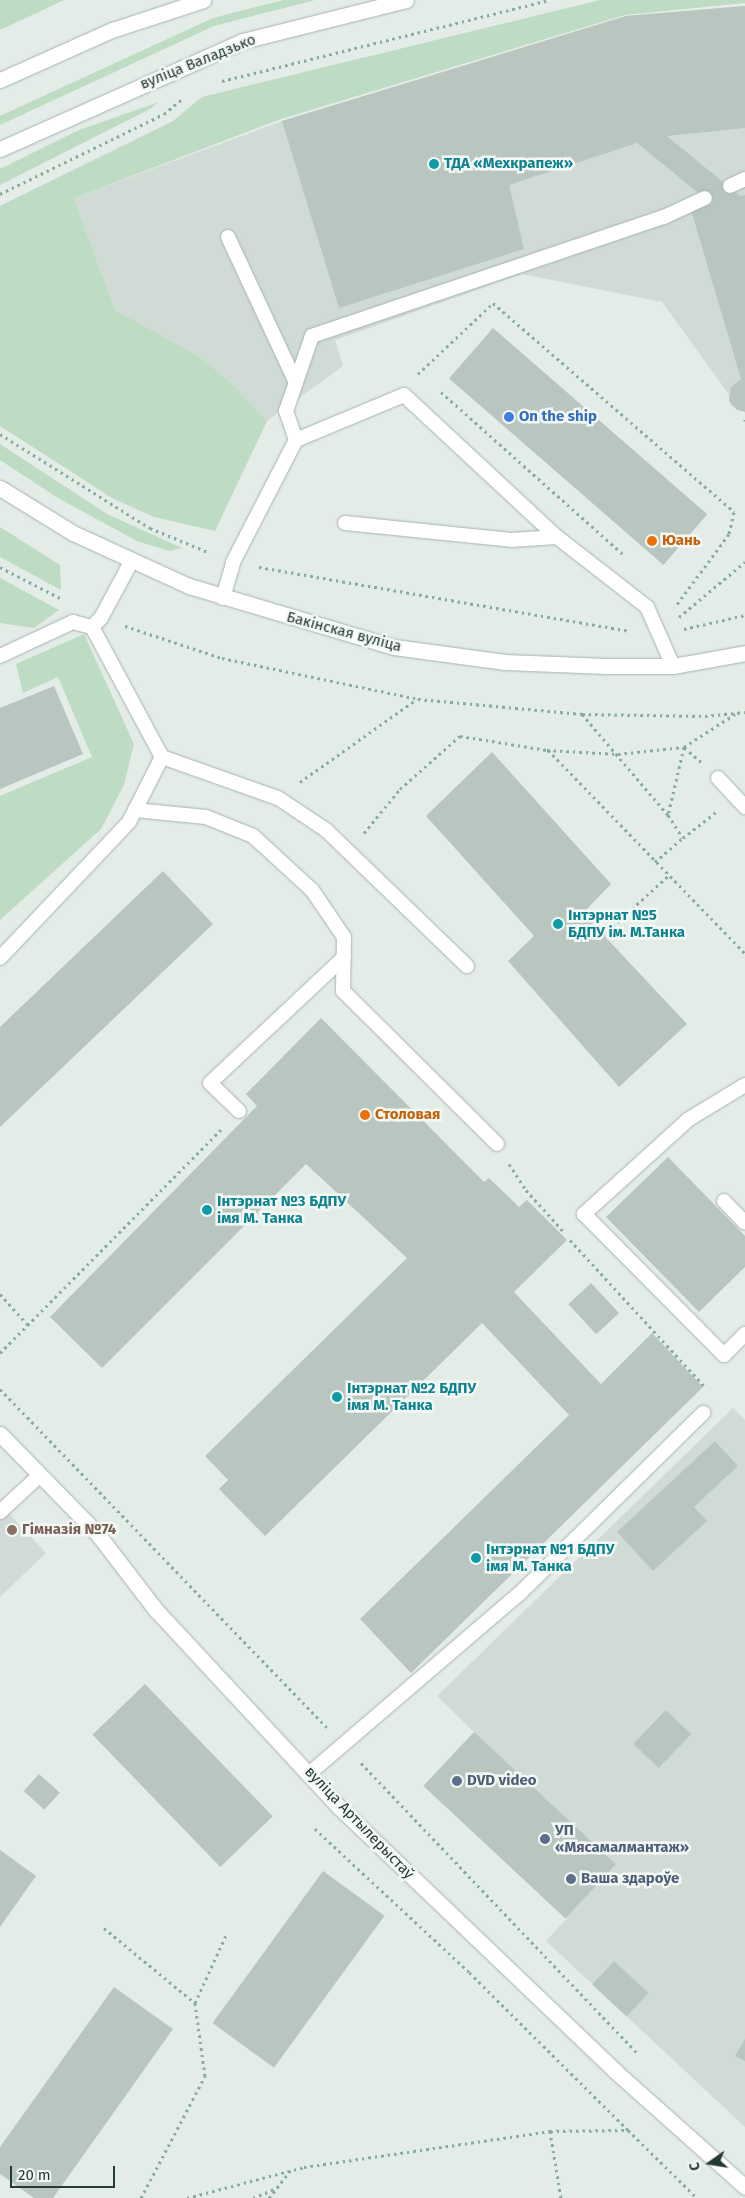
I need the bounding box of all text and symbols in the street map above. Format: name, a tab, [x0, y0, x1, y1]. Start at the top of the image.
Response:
street label: вуліца Валадзько	[137, 31, 259, 93]
place label: ТДА «Мехкрапеж»	[444, 155, 573, 173]
marker: ТДА «Мехкрапеж»	[428, 158, 440, 170]
place label: On the ship	[519, 408, 597, 426]
marker: On the ship	[503, 411, 515, 423]
place label: Юань	[662, 532, 701, 550]
marker: Юань	[646, 535, 658, 547]
street label: Бакінская вуліца	[285, 608, 403, 656]
place label: Інтэрнат №5 БДПУ ім. М.Танка	[568, 906, 685, 941]
marker: Інтэрнат №5 БДПУ ім. М.Танка	[552, 918, 564, 930]
place label: Столовая	[375, 1106, 440, 1124]
marker: Столовая	[359, 1109, 371, 1121]
place label: Інтэрнат №3 БДПУ імя М. Танка	[217, 1192, 346, 1227]
marker: Інтэрнат №3 БДПУ імя М. Танка	[201, 1204, 213, 1216]
place label: Інтэрнат №2 БДПУ імя М. Танка	[347, 1379, 476, 1414]
marker: Інтэрнат №2 БДПУ імя М. Танка	[331, 1391, 343, 1403]
place label: Гімназія №74	[22, 1521, 116, 1539]
marker: Гімназія №74	[6, 1524, 18, 1536]
place label: Інтэрнат №1 БДПУ імя М. Танка	[486, 1540, 614, 1575]
marker: Інтэрнат №1 БДПУ імя М. Танка	[470, 1552, 482, 1564]
street label: вуліца Артылерыстаў	[301, 1763, 417, 1883]
place label: DVD video	[467, 1772, 537, 1790]
marker: DVD video	[451, 1775, 463, 1787]
place label: УП «Мясамалмантаж»	[555, 1821, 689, 1856]
marker: УП «Мясамалмантаж»	[539, 1833, 551, 1845]
place label: Ваша здароўе	[581, 1870, 679, 1888]
marker: Ваша здароўе	[565, 1873, 577, 1885]
north arrow	[685, 2138, 735, 2188]
scale bar	[12, 2156, 118, 2188]
text: С	[686, 2161, 704, 2172]
text: 20 m	[18, 2166, 51, 2184]

